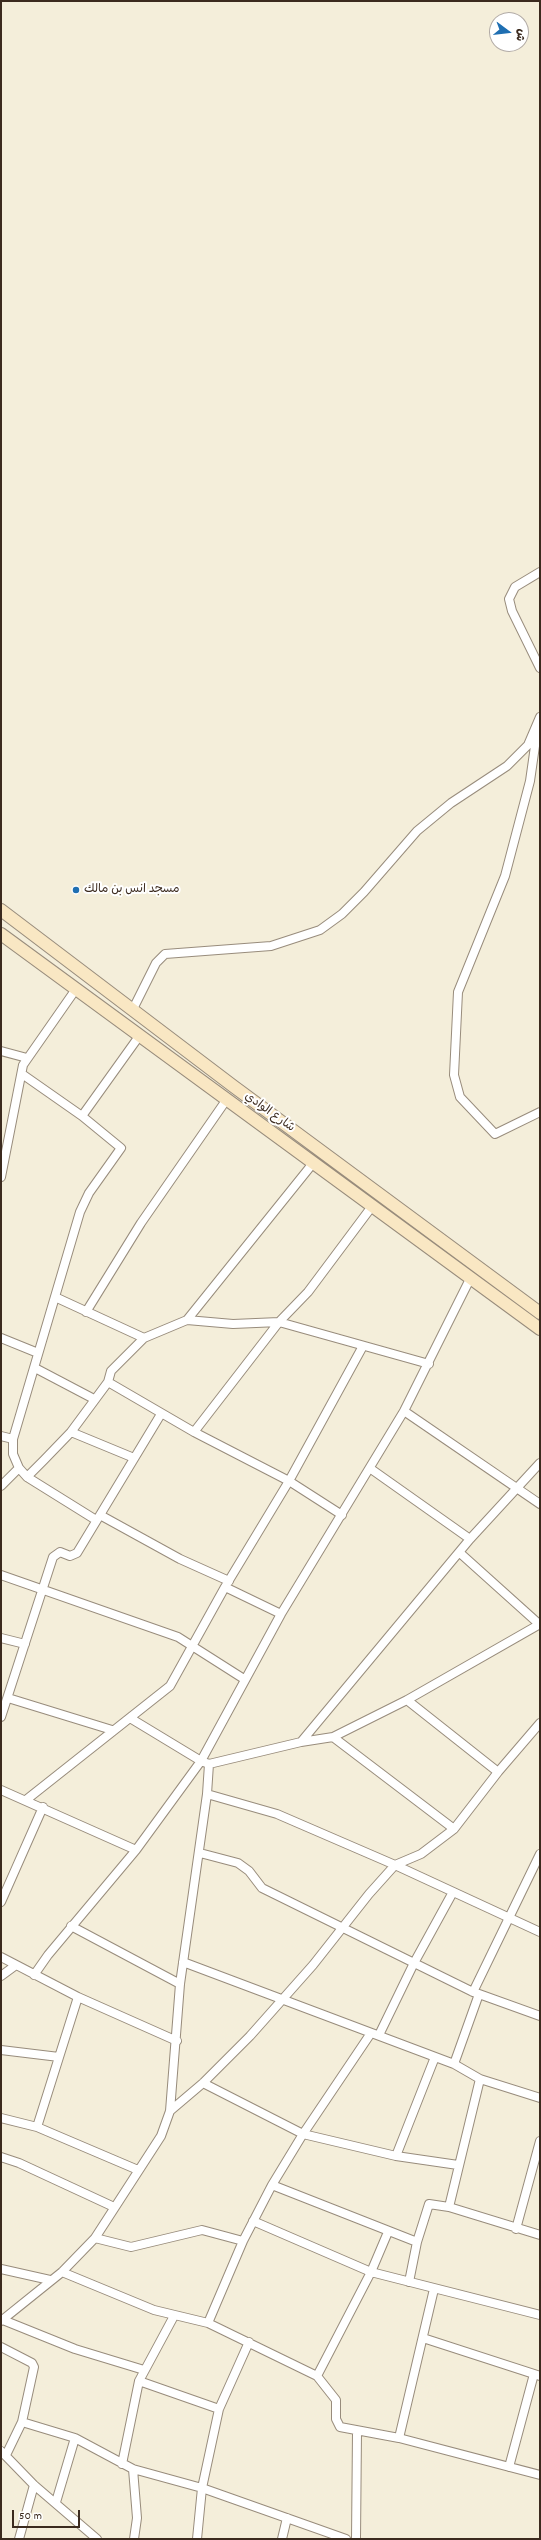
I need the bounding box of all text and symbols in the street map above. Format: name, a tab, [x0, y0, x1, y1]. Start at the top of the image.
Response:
north arrow	[489, 12, 529, 52]
text: ش	[510, 27, 529, 43]
place label: مسجد انس بن مالك	[84, 883, 180, 897]
marker: مسجد انس بن مالك	[71, 885, 81, 895]
street label: شارع الوادي	[241, 1090, 297, 1136]
scale bar	[14, 2502, 82, 2528]
text: 50 m	[19, 2508, 42, 2525]

